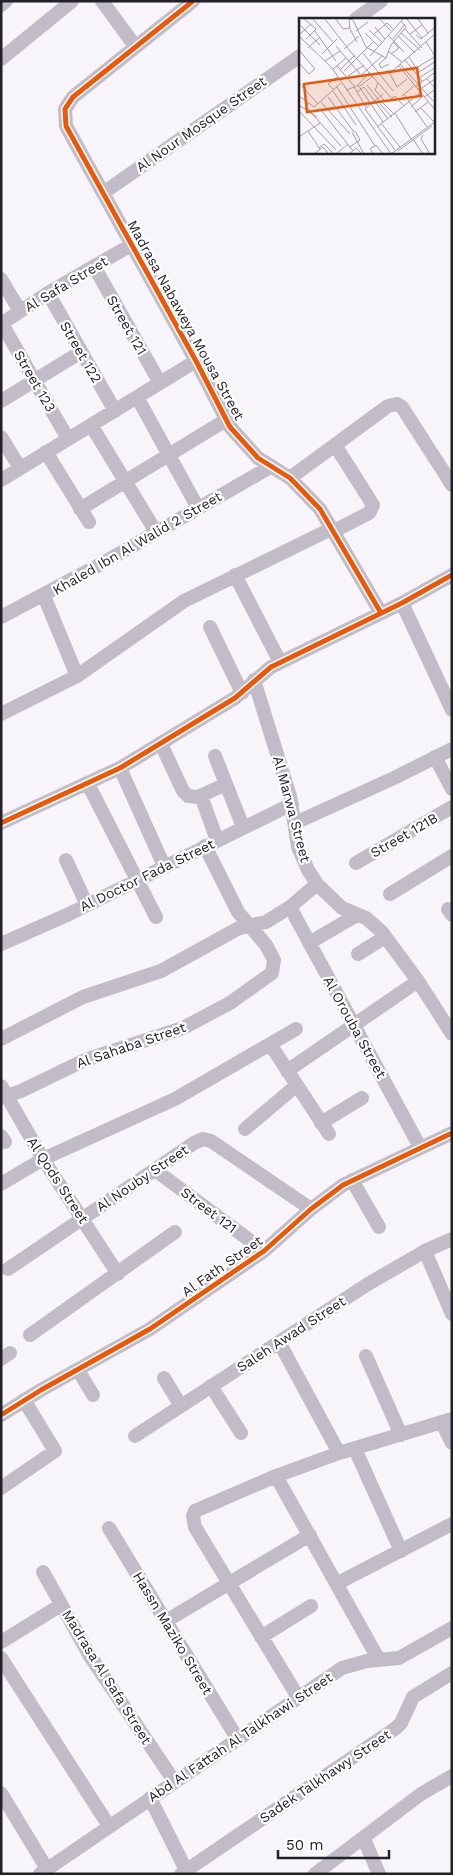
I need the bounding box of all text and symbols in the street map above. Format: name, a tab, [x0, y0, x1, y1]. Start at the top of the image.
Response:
inset map	[299, 18, 436, 154]
street label: Al Nour Mosque Street	[133, 73, 269, 175]
street label: Madrasa Nabaweya Mousa Street	[124, 217, 248, 423]
street label: Al Safa Street	[22, 253, 111, 315]
street label: Street 121	[104, 293, 150, 357]
street label: Street 122	[57, 318, 105, 386]
street label: Street 123	[11, 347, 59, 415]
street label: Khaled Ibn Al Walid 2 Street	[50, 488, 224, 598]
street label: Al Marwa Street	[270, 754, 314, 864]
street label: Street 121B	[368, 809, 440, 861]
street label: Al Doctor Fada Street	[77, 835, 217, 915]
street label: Al Orouba Street	[320, 973, 390, 1081]
street label: Al Sahaba Street	[74, 1019, 188, 1071]
street label: Al Qods Street	[24, 1134, 92, 1226]
street label: Al Nouby Street	[93, 1141, 191, 1215]
street label: Street 121	[178, 1184, 240, 1236]
street label: Al Fath Street	[179, 1232, 265, 1300]
street label: Saleh Awad Street	[234, 1293, 348, 1375]
street label: Hassn Maziko Street	[130, 1569, 216, 1697]
street label: Madrasa Al Safa Street	[59, 1607, 155, 1747]
street label: Abd Al Fattah Al Talkhawi Street	[145, 1669, 335, 1805]
street label: Sadek Talkhawy Street	[256, 1726, 394, 1826]
scale bar	[278, 1828, 389, 1860]
text: 50 m	[286, 1836, 323, 1854]

